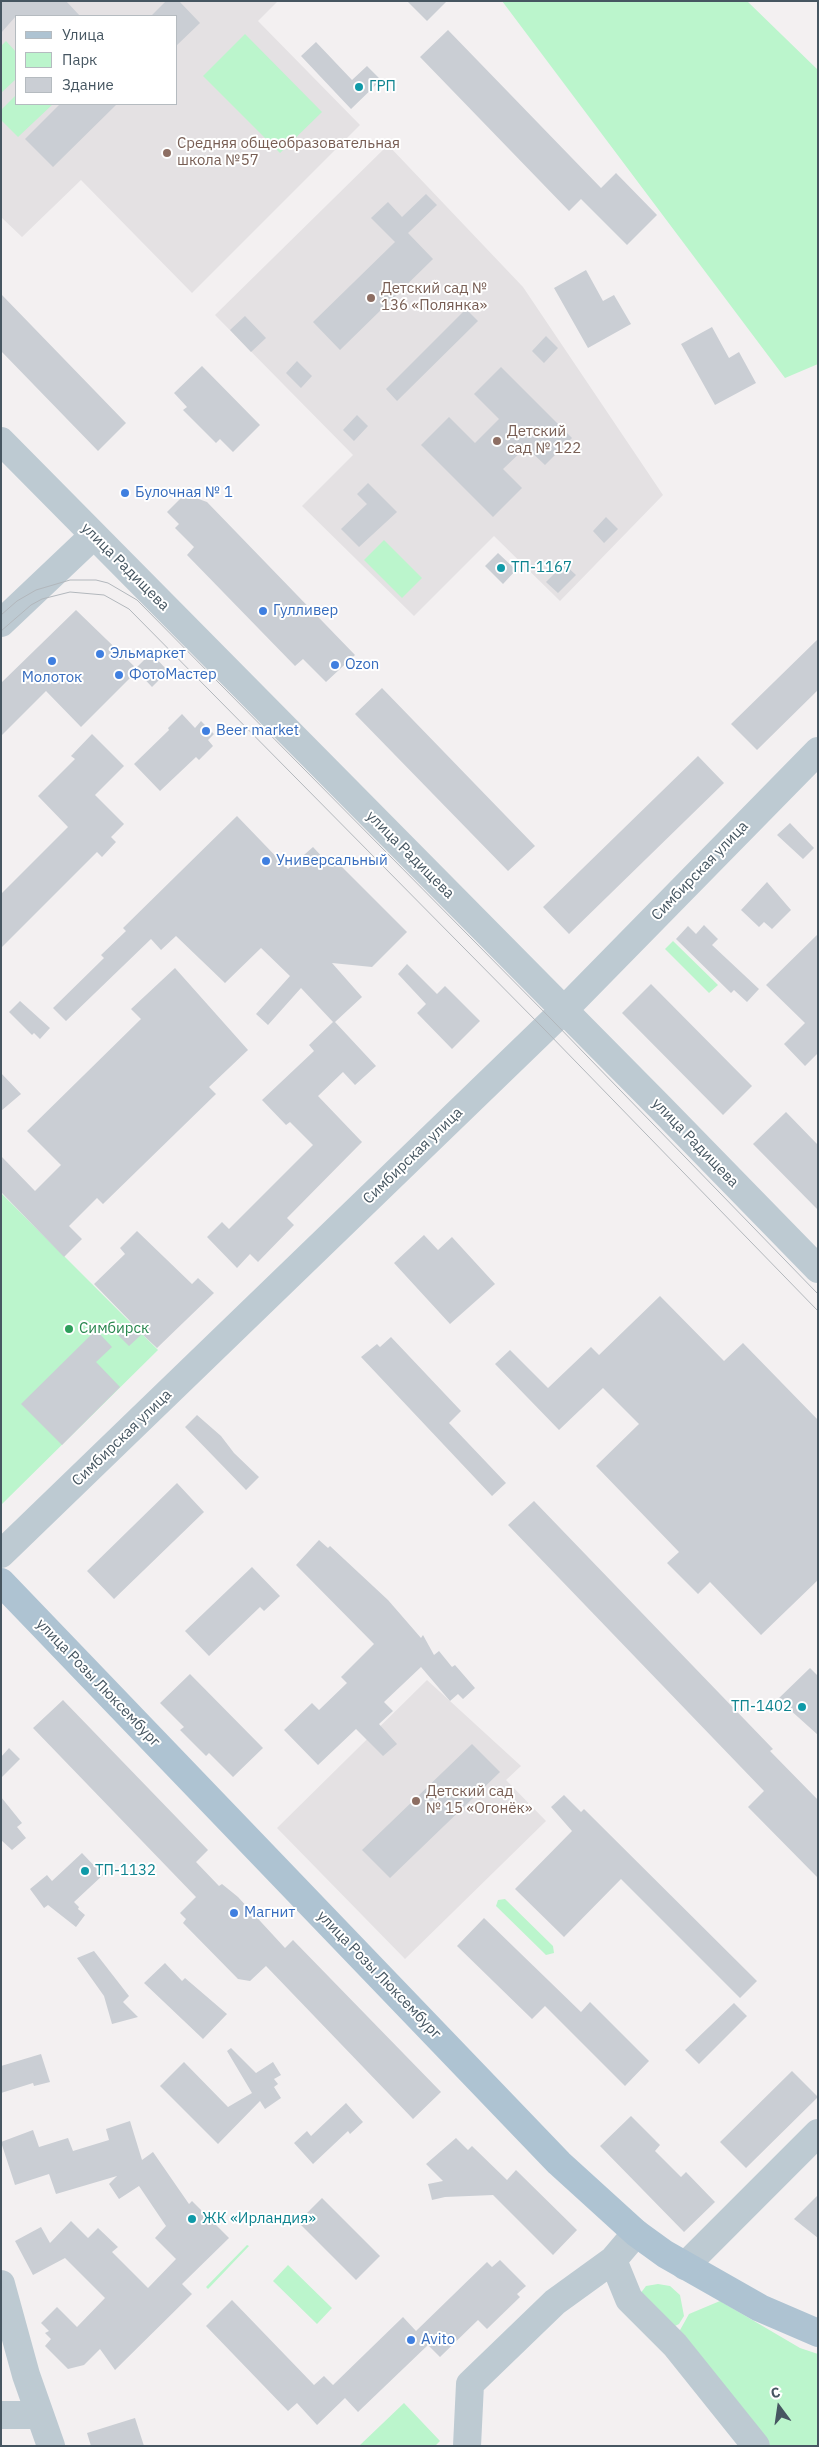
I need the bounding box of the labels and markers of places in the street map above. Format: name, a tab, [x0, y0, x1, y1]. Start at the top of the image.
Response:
place label: ГРП	[369, 78, 396, 96]
marker: ГРП	[353, 81, 365, 93]
place label: Средняя общеобразовательная школа №57	[177, 135, 400, 170]
marker: Средняя общеобразовательная школа №57	[161, 147, 173, 159]
place label: Детский сад № 136 «Полянка»	[381, 280, 488, 315]
marker: Детский сад № 136 «Полянка»	[365, 292, 377, 304]
place label: Детский сад № 122	[507, 423, 581, 458]
marker: Детский сад № 122	[491, 435, 503, 447]
place label: Булочная № 1	[135, 484, 233, 502]
marker: Булочная № 1	[119, 487, 131, 499]
place label: ТП-1167	[511, 559, 572, 577]
marker: ТП-1167	[495, 562, 507, 574]
place label: Гулливер	[273, 602, 338, 620]
marker: Гулливер	[257, 605, 269, 617]
place label: Эльмаркет	[110, 645, 186, 663]
marker: Эльмаркет	[94, 648, 106, 660]
marker: Молоток	[46, 655, 58, 667]
place label: Ozon	[345, 656, 379, 674]
marker: Ozon	[329, 659, 341, 671]
place label: ФотоМастер	[129, 666, 217, 684]
place label: Молоток	[22, 669, 82, 687]
marker: ФотоМастер	[113, 669, 125, 681]
place label: Beer market	[216, 722, 299, 740]
marker: Beer market	[200, 725, 212, 737]
place label: Универсальный	[276, 852, 388, 870]
marker: Универсальный	[260, 855, 272, 867]
place label: Симбирск	[79, 1320, 149, 1338]
marker: Симбирск	[63, 1323, 75, 1335]
place label: ТП-1402	[731, 1698, 792, 1716]
marker: ТП-1402	[796, 1701, 808, 1713]
place label: Детский сад № 15 «Огонёк»	[426, 1783, 532, 1818]
marker: Детский сад № 15 «Огонёк»	[410, 1795, 422, 1807]
place label: ТП-1132	[95, 1862, 156, 1880]
marker: ТП-1132	[79, 1865, 91, 1877]
place label: Магнит	[244, 1904, 295, 1922]
marker: Магнит	[228, 1907, 240, 1919]
place label: ЖК «Ирландия»	[202, 2210, 316, 2228]
marker: ЖК «Ирландия»	[186, 2213, 198, 2225]
place label: Avito	[421, 2331, 455, 2349]
marker: Avito	[405, 2334, 417, 2346]

